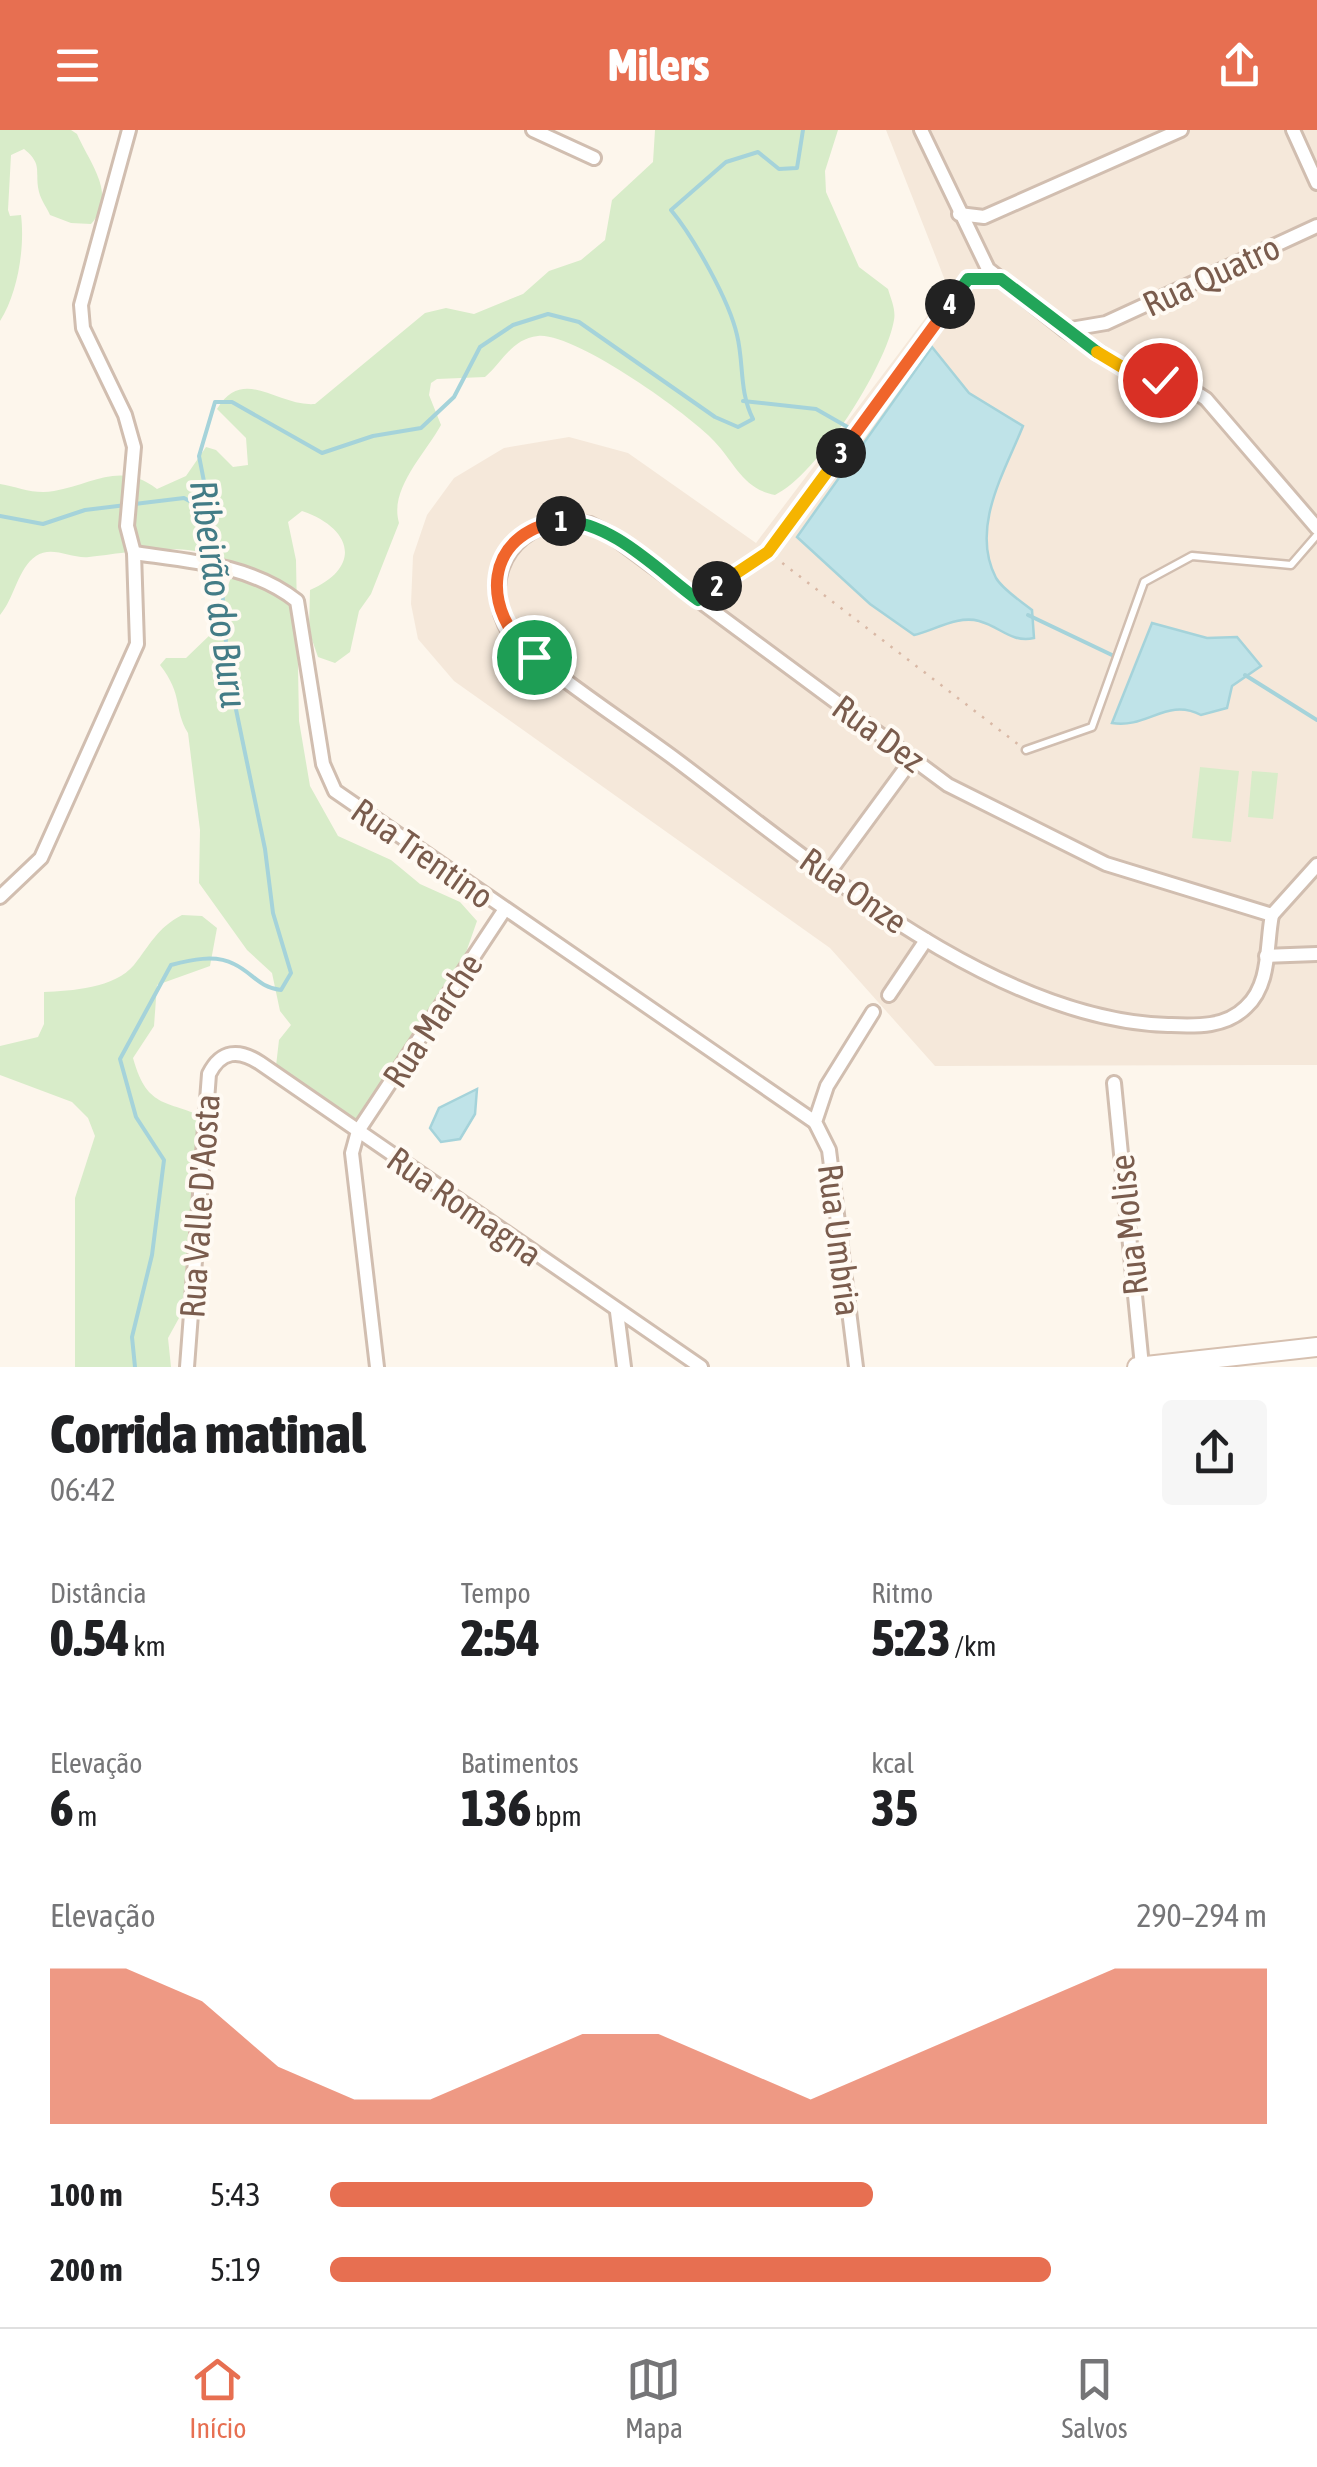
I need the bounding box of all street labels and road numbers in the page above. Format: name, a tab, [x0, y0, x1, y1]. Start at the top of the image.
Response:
street label: Rua Quatro	[1136, 226, 1286, 324]
street label: Rua Dez	[825, 686, 933, 780]
street label: Rua Trentino	[345, 790, 501, 916]
street label: Rua Onze	[793, 839, 915, 941]
street label: Rua Marche	[374, 946, 490, 1094]
street label: Rua Valle D'Aosta	[171, 1093, 227, 1319]
street label: Rua Romagna	[380, 1138, 550, 1274]
street label: Rua Molise	[1101, 1153, 1155, 1297]
street label: Rua Umbria	[811, 1162, 869, 1318]

